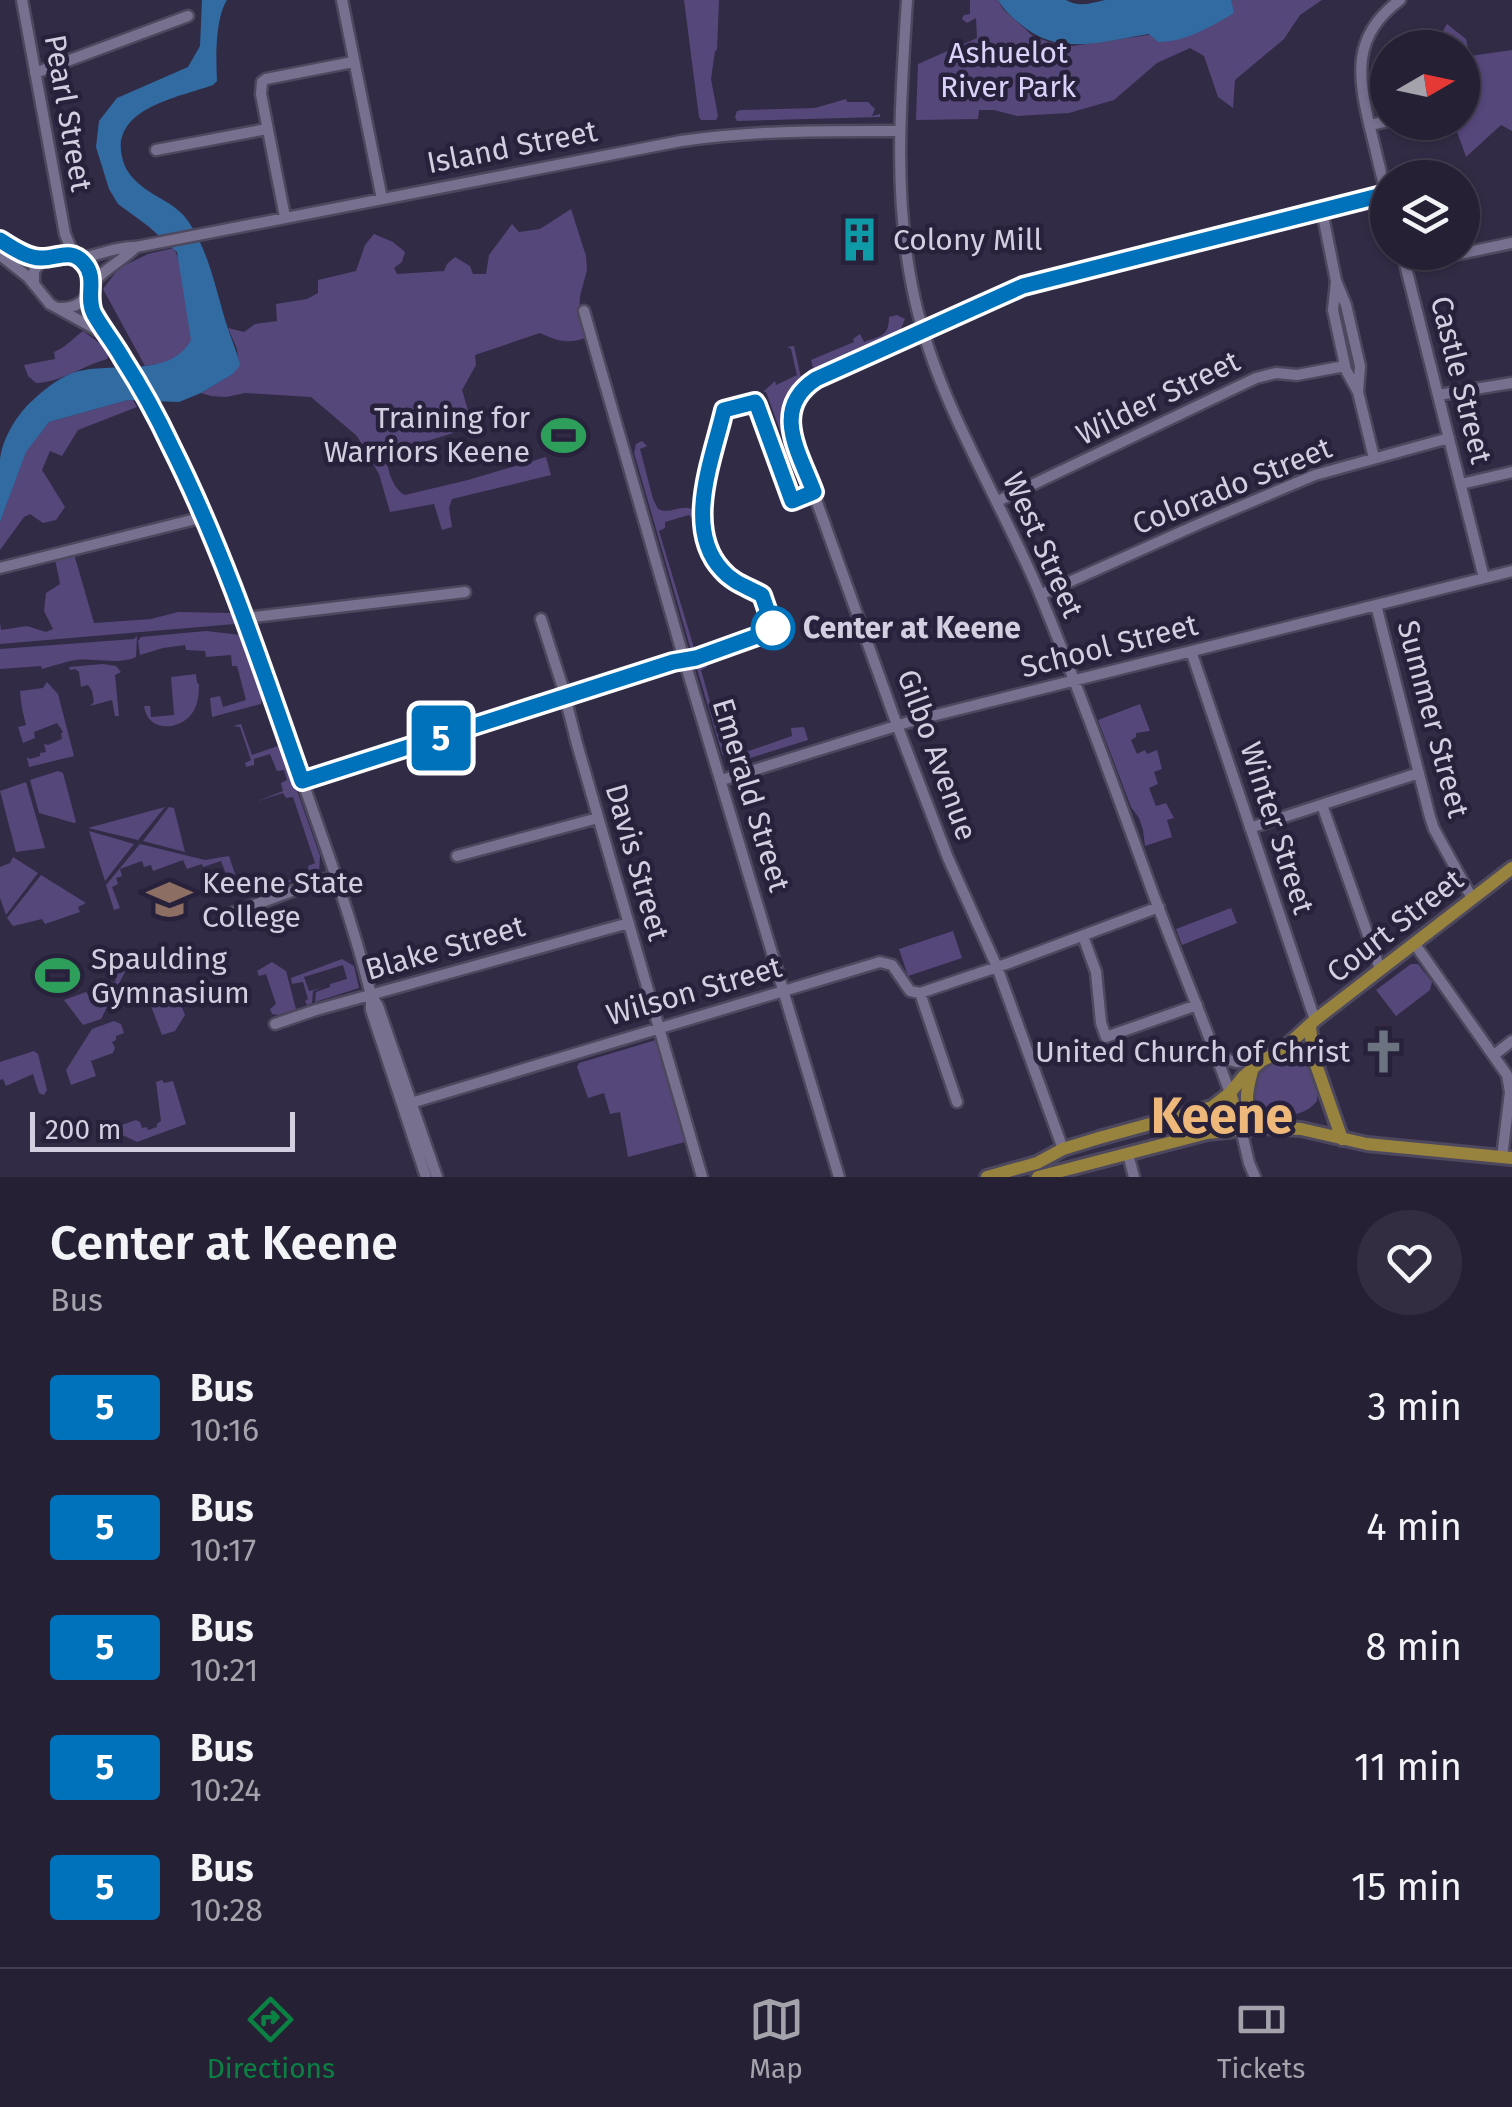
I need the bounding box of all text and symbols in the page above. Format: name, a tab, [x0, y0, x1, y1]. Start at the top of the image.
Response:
north arrow	[1370, 30, 1480, 140]
map controls	[1370, 30, 1480, 270]
street label: Pearl Street	[37, 32, 100, 194]
park label: Ashuelot River Park	[940, 35, 1077, 105]
street label: Island Street	[424, 113, 600, 181]
button: layers	[1370, 160, 1480, 270]
building icon: Colony Mill	[836, 216, 884, 264]
place label: Colony Mill	[893, 222, 1043, 258]
street label: Castle Street	[1423, 292, 1499, 468]
street label: Wilder Street	[1071, 343, 1246, 453]
place label: Training for Warriors Keene	[324, 400, 530, 470]
sports icon: Training for Warriors Keene	[539, 411, 587, 459]
street label: Colorado Street	[1127, 430, 1337, 542]
street label: West Street	[995, 467, 1091, 623]
marker: Center at Keene	[752, 607, 794, 649]
street label: School Street	[1017, 607, 1202, 685]
place label: Center at Keene	[803, 610, 1021, 646]
street label: Summer Street	[1389, 617, 1477, 822]
street label: Gilbo Avenue	[889, 665, 985, 845]
street label: Emerald Street	[705, 694, 798, 896]
line badge: 5	[408, 706, 474, 770]
text: 5	[432, 717, 450, 759]
street label: Winter Street	[1232, 738, 1322, 919]
street label: Davis Street	[597, 779, 677, 945]
street label: Court Street	[1320, 862, 1470, 990]
place label: Keene State College	[202, 865, 364, 935]
school or university icon: Keene State College	[145, 876, 193, 924]
street label: Blake Street	[361, 908, 529, 988]
place label: Spaulding Gymnasium	[91, 941, 250, 1011]
street label: Wilson Street	[602, 949, 786, 1033]
sports icon: Spaulding Gymnasium	[34, 952, 82, 1000]
church icon: United Church of Christ	[1359, 1028, 1407, 1076]
place label: United Church of Christ	[1035, 1034, 1350, 1070]
district label: Keene	[1151, 1086, 1293, 1146]
scale bar	[30, 1107, 295, 1152]
text: 200 m	[45, 1113, 122, 1146]
button: heart	[1357, 1210, 1462, 1315]
text: Center at Keene	[50, 1214, 398, 1272]
text: Bus	[50, 1281, 103, 1319]
text: Bus	[190, 1365, 254, 1411]
text: 3 min	[1367, 1384, 1462, 1430]
text: 5	[96, 1386, 114, 1428]
text: 10:16	[190, 1411, 259, 1449]
text: Bus	[190, 1485, 254, 1531]
text: 4 min	[1366, 1504, 1462, 1550]
text: 5	[96, 1506, 114, 1548]
text: 10:17	[190, 1531, 256, 1569]
text: Bus	[190, 1605, 254, 1651]
text: 8 min	[1365, 1624, 1462, 1670]
text: 5	[96, 1626, 114, 1668]
text: 10:21	[190, 1651, 258, 1689]
text: Bus	[190, 1725, 254, 1771]
text: 11 min	[1354, 1744, 1462, 1790]
text: 5	[96, 1746, 114, 1788]
text: 10:24	[190, 1771, 261, 1809]
text: Bus	[190, 1845, 254, 1891]
text: 15 min	[1351, 1864, 1462, 1910]
text: 5	[96, 1866, 114, 1908]
text: 10:28	[190, 1891, 263, 1929]
tab: Directions	[207, 1992, 335, 2085]
tab: Map	[749, 1992, 804, 2085]
tab: Tickets	[1217, 1992, 1305, 2085]

